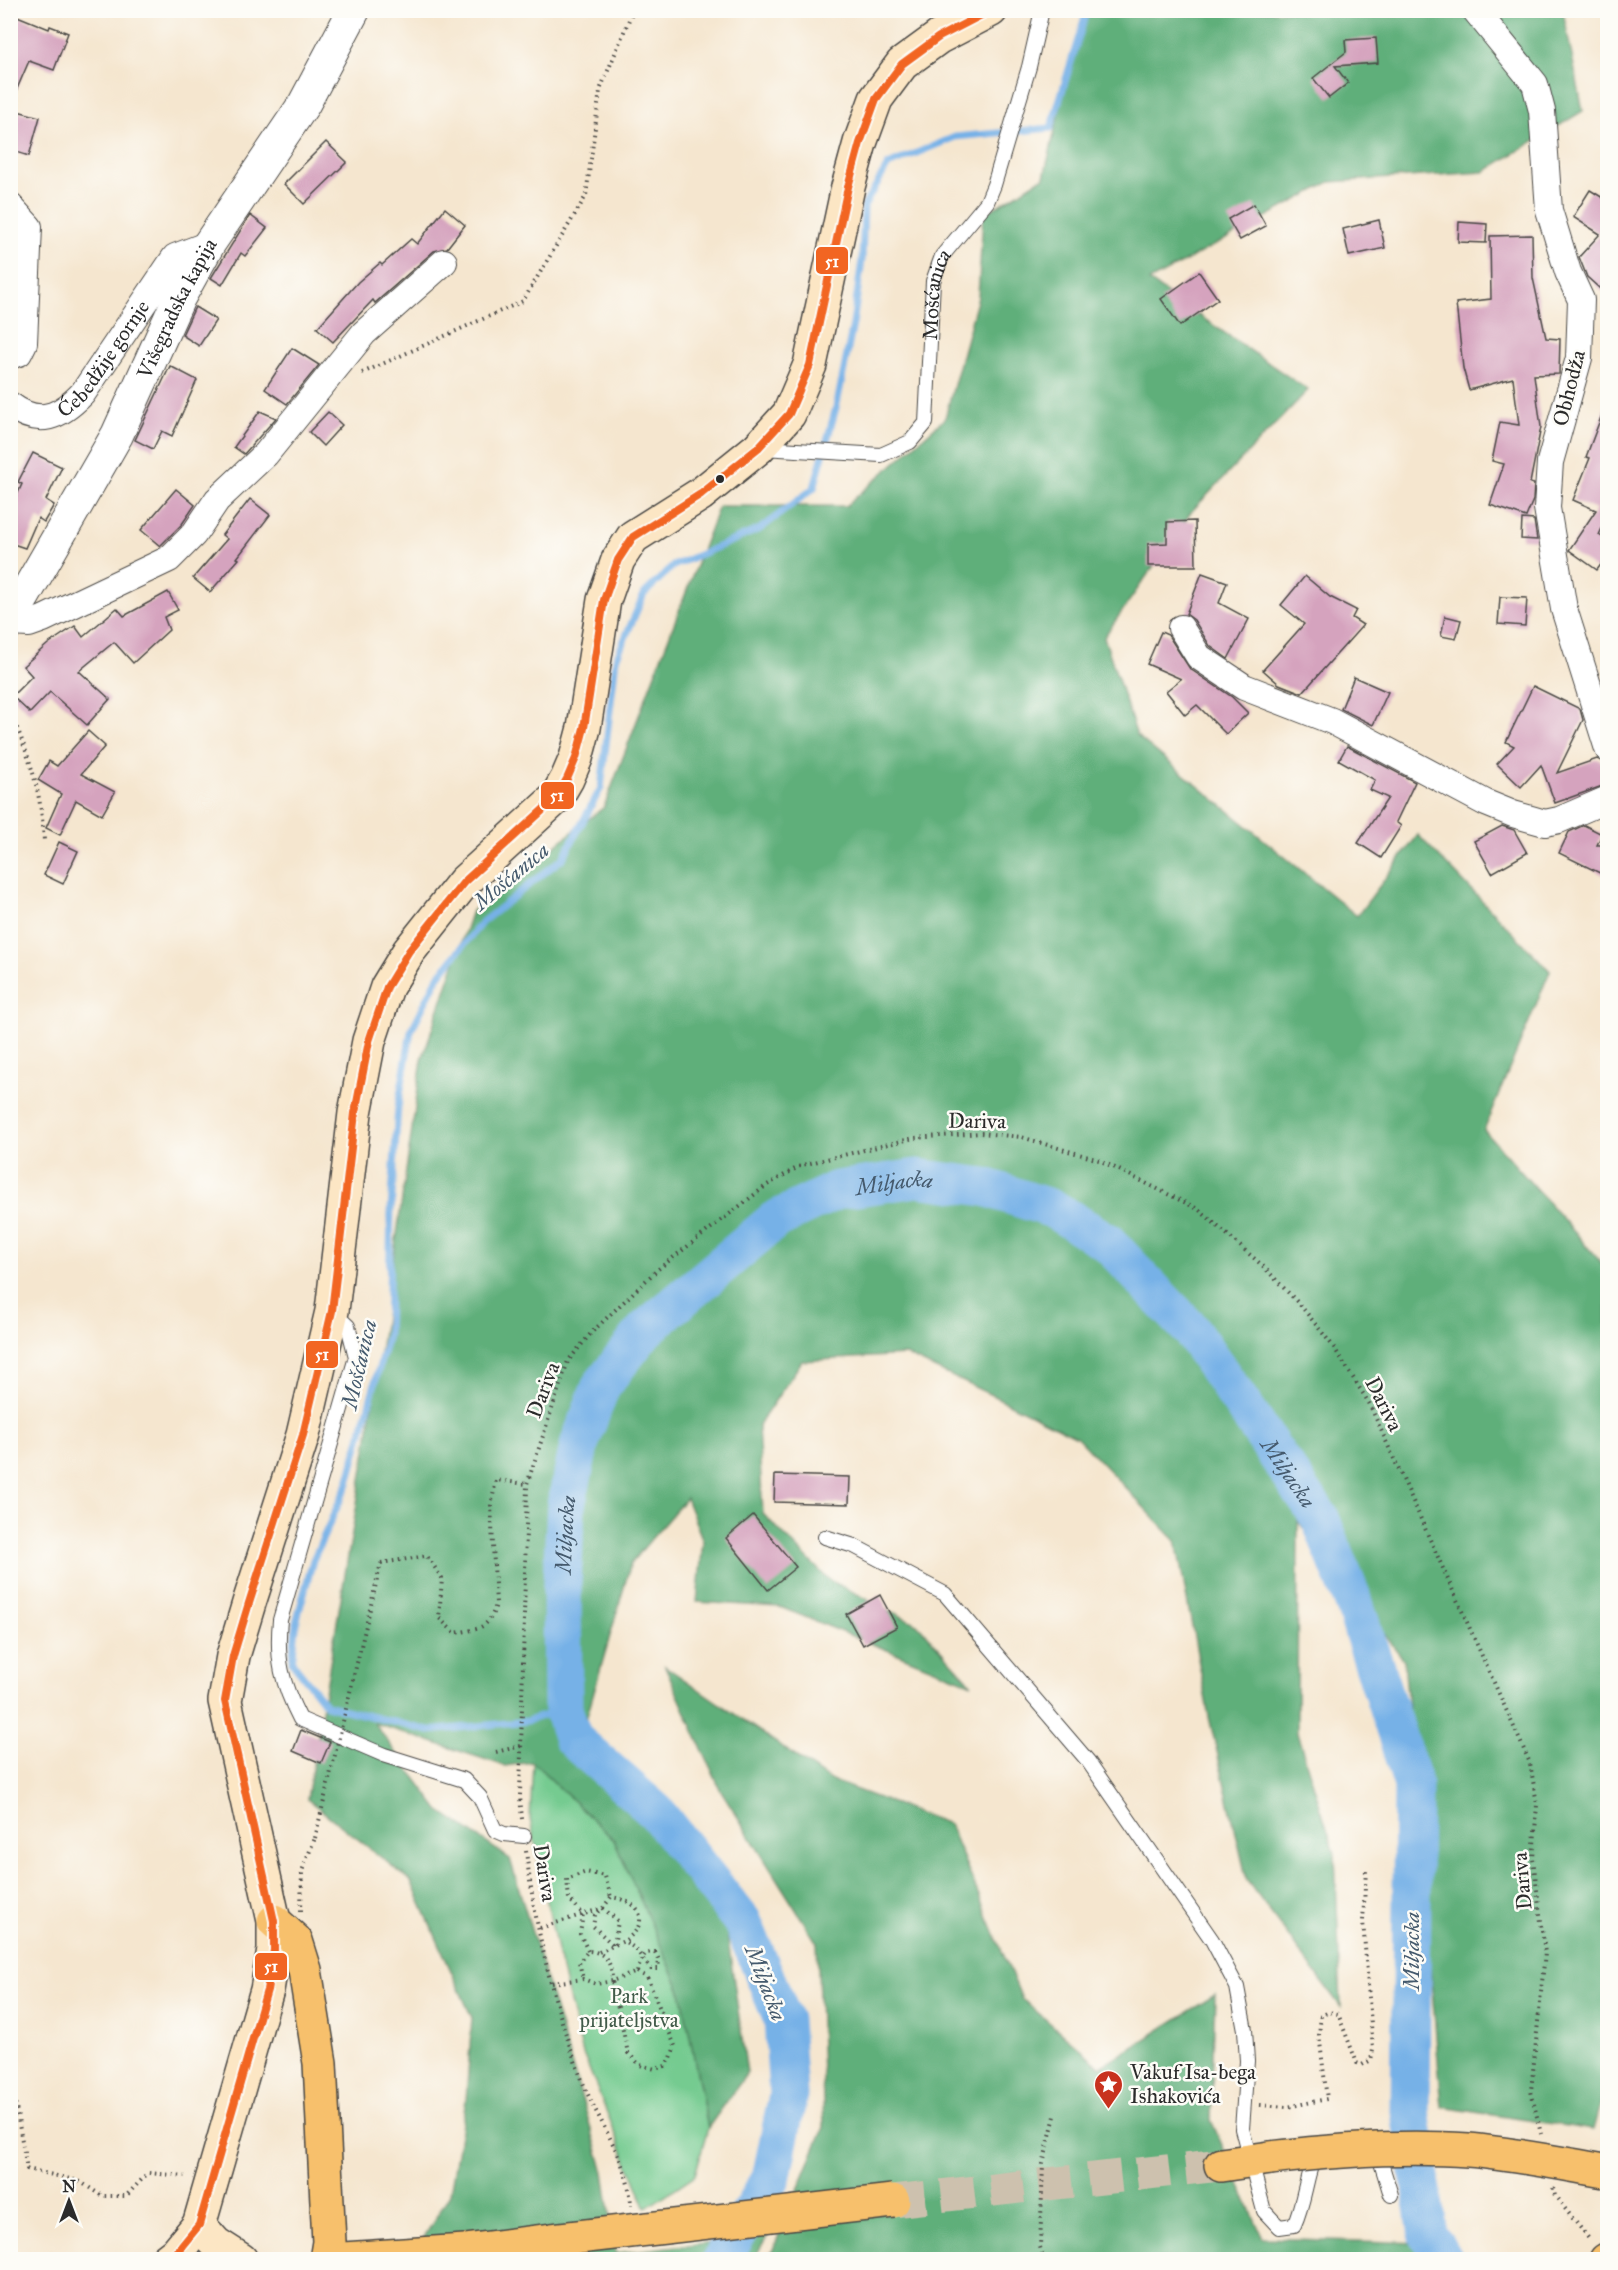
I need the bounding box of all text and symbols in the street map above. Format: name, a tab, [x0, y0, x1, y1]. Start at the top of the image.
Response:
street label: Višegradska kapija	[131, 233, 223, 384]
street label: Mošćanica	[917, 242, 956, 341]
line badge: 51	[815, 246, 849, 275]
text: 51	[825, 252, 840, 271]
street label: Ćebedžije gornje	[52, 295, 155, 423]
street label: Obhodža	[1547, 347, 1591, 429]
unlabelled marker	[714, 473, 726, 485]
line badge: 51	[540, 781, 575, 810]
text: 51	[550, 786, 565, 805]
water label: Mošćanica	[466, 837, 554, 917]
street label: Dariva	[948, 1107, 1006, 1135]
water label: Miljacka	[852, 1164, 935, 1201]
water label: Mošćanica	[335, 1317, 382, 1413]
line badge: 51	[305, 1340, 339, 1369]
text: 51	[315, 1345, 330, 1364]
street label: Dariva	[521, 1358, 566, 1422]
street label: Dariva	[1359, 1372, 1409, 1436]
water label: Miljacka	[1254, 1431, 1322, 1513]
water label: Miljacka	[549, 1492, 581, 1576]
street label: Dariva	[528, 1842, 562, 1904]
street label: Dariva	[1507, 1851, 1537, 1911]
water label: Miljacka	[1398, 1912, 1425, 1992]
water label: Miljacka	[739, 1940, 793, 2024]
line badge: 51	[254, 1952, 288, 1981]
text: 51	[264, 1957, 279, 1976]
park label: Park prijateljstva	[578, 1983, 679, 2033]
place label: Vakuf Isa-bega Ishakovića	[1129, 2059, 1256, 2109]
place icon: Vakuf Isa-bega Ishakovića	[1093, 2068, 1125, 2110]
north arrow	[39, 2171, 99, 2231]
text: N	[62, 2177, 76, 2196]

